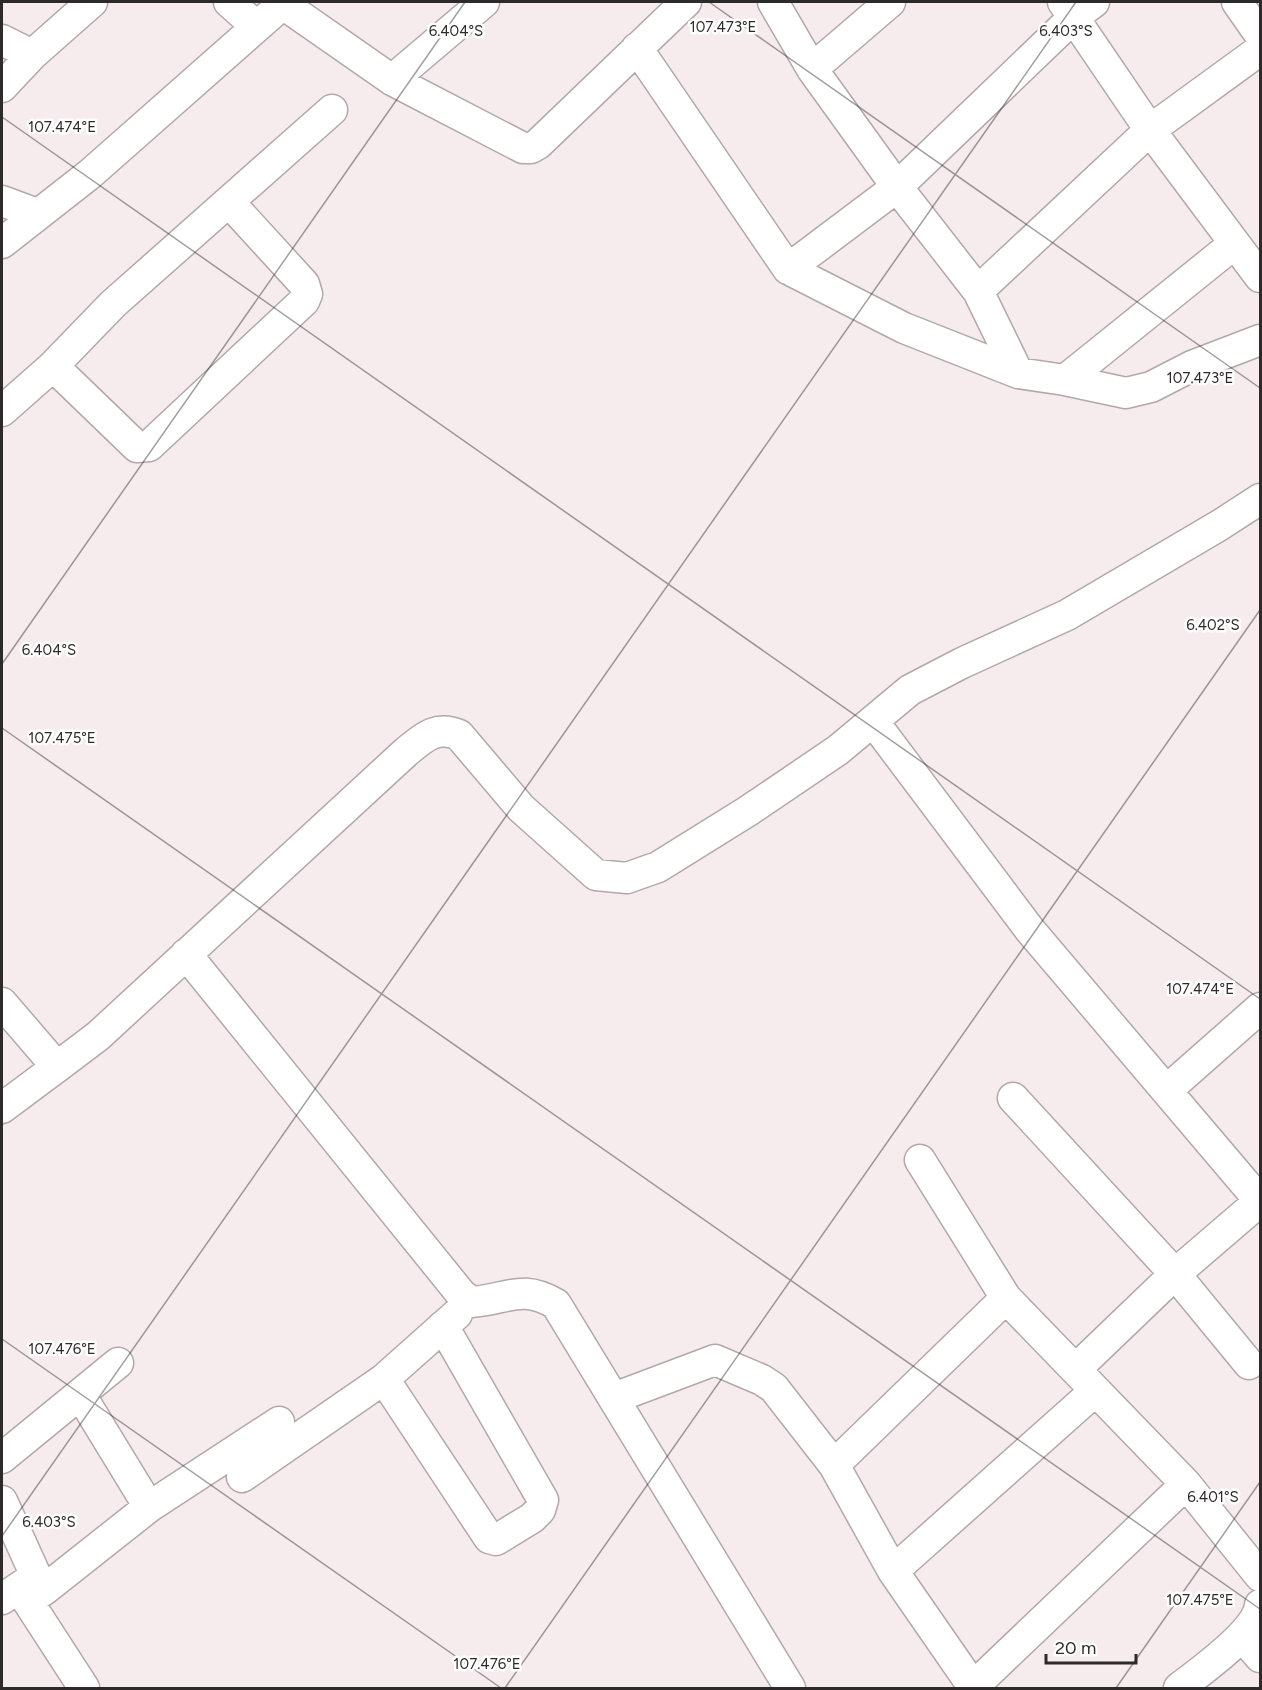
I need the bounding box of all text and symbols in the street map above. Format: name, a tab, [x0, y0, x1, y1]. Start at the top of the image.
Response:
text: 107.473°E	[690, 18, 756, 36]
text: 6.404°S	[429, 22, 483, 40]
text: 6.403°S	[1039, 22, 1093, 40]
text: 107.474°E	[28, 118, 96, 136]
text: 107.473°E	[1167, 369, 1233, 387]
text: 6.402°S	[1186, 616, 1240, 634]
text: 6.404°S	[22, 641, 76, 659]
text: 107.475°E	[28, 729, 96, 747]
text: 107.474°E	[1166, 980, 1234, 998]
text: 107.476°E	[28, 1340, 96, 1358]
text: 6.401°S	[1187, 1488, 1239, 1506]
text: 6.403°S	[22, 1513, 76, 1531]
text: 107.475°E	[1166, 1591, 1234, 1609]
scale bar	[1046, 1627, 1136, 1665]
text: 20 m	[1055, 1637, 1096, 1659]
text: 107.476°E	[453, 1655, 521, 1673]

